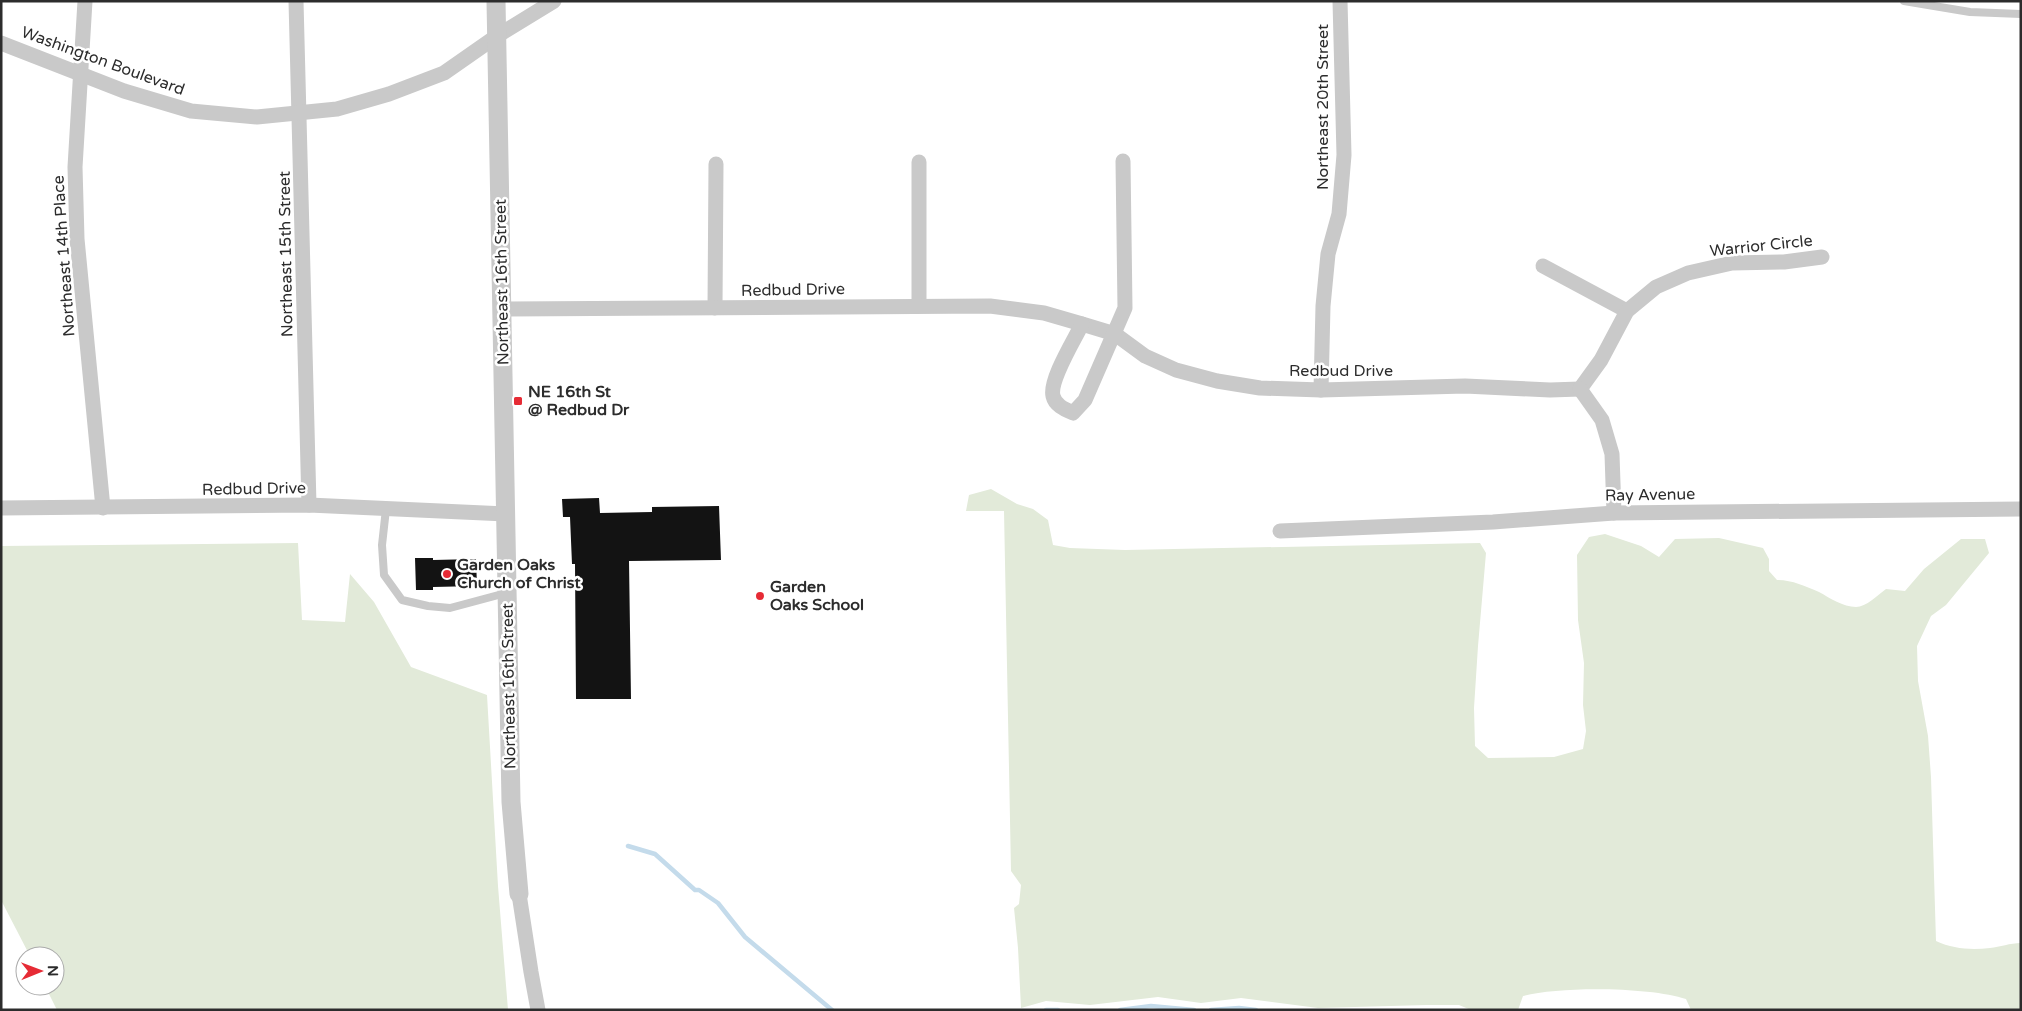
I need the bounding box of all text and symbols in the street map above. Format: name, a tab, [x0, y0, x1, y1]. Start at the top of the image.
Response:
street label: Washington Boulevard	[19, 22, 187, 100]
street label: Northeast 20th Street	[1313, 24, 1333, 190]
street label: Northeast 15th Street	[275, 171, 297, 337]
street label: Northeast 14th Place	[48, 175, 80, 337]
street label: Northeast 16th Street	[491, 199, 513, 365]
street label: Warrior Circle	[1709, 231, 1813, 261]
street label: Redbud Drive	[741, 279, 845, 301]
street label: Redbud Drive	[1289, 361, 1393, 381]
place label: NE 16th St @ Redbud Dr	[528, 382, 630, 420]
marker: NE 16th St @ Redbud Dr	[512, 395, 524, 407]
street label: Redbud Drive	[202, 478, 306, 500]
street label: Ray Avenue	[1605, 484, 1695, 506]
place label: Garden Oaks Church of Christ	[457, 555, 581, 593]
marker: Garden Oaks Church of Christ	[441, 568, 453, 580]
place label: Garden Oaks School	[770, 577, 864, 615]
marker: Garden Oaks School	[754, 590, 766, 602]
street label: Northeast 16th Street	[498, 603, 520, 769]
north arrow	[15, 946, 65, 996]
text: N	[44, 965, 61, 977]

